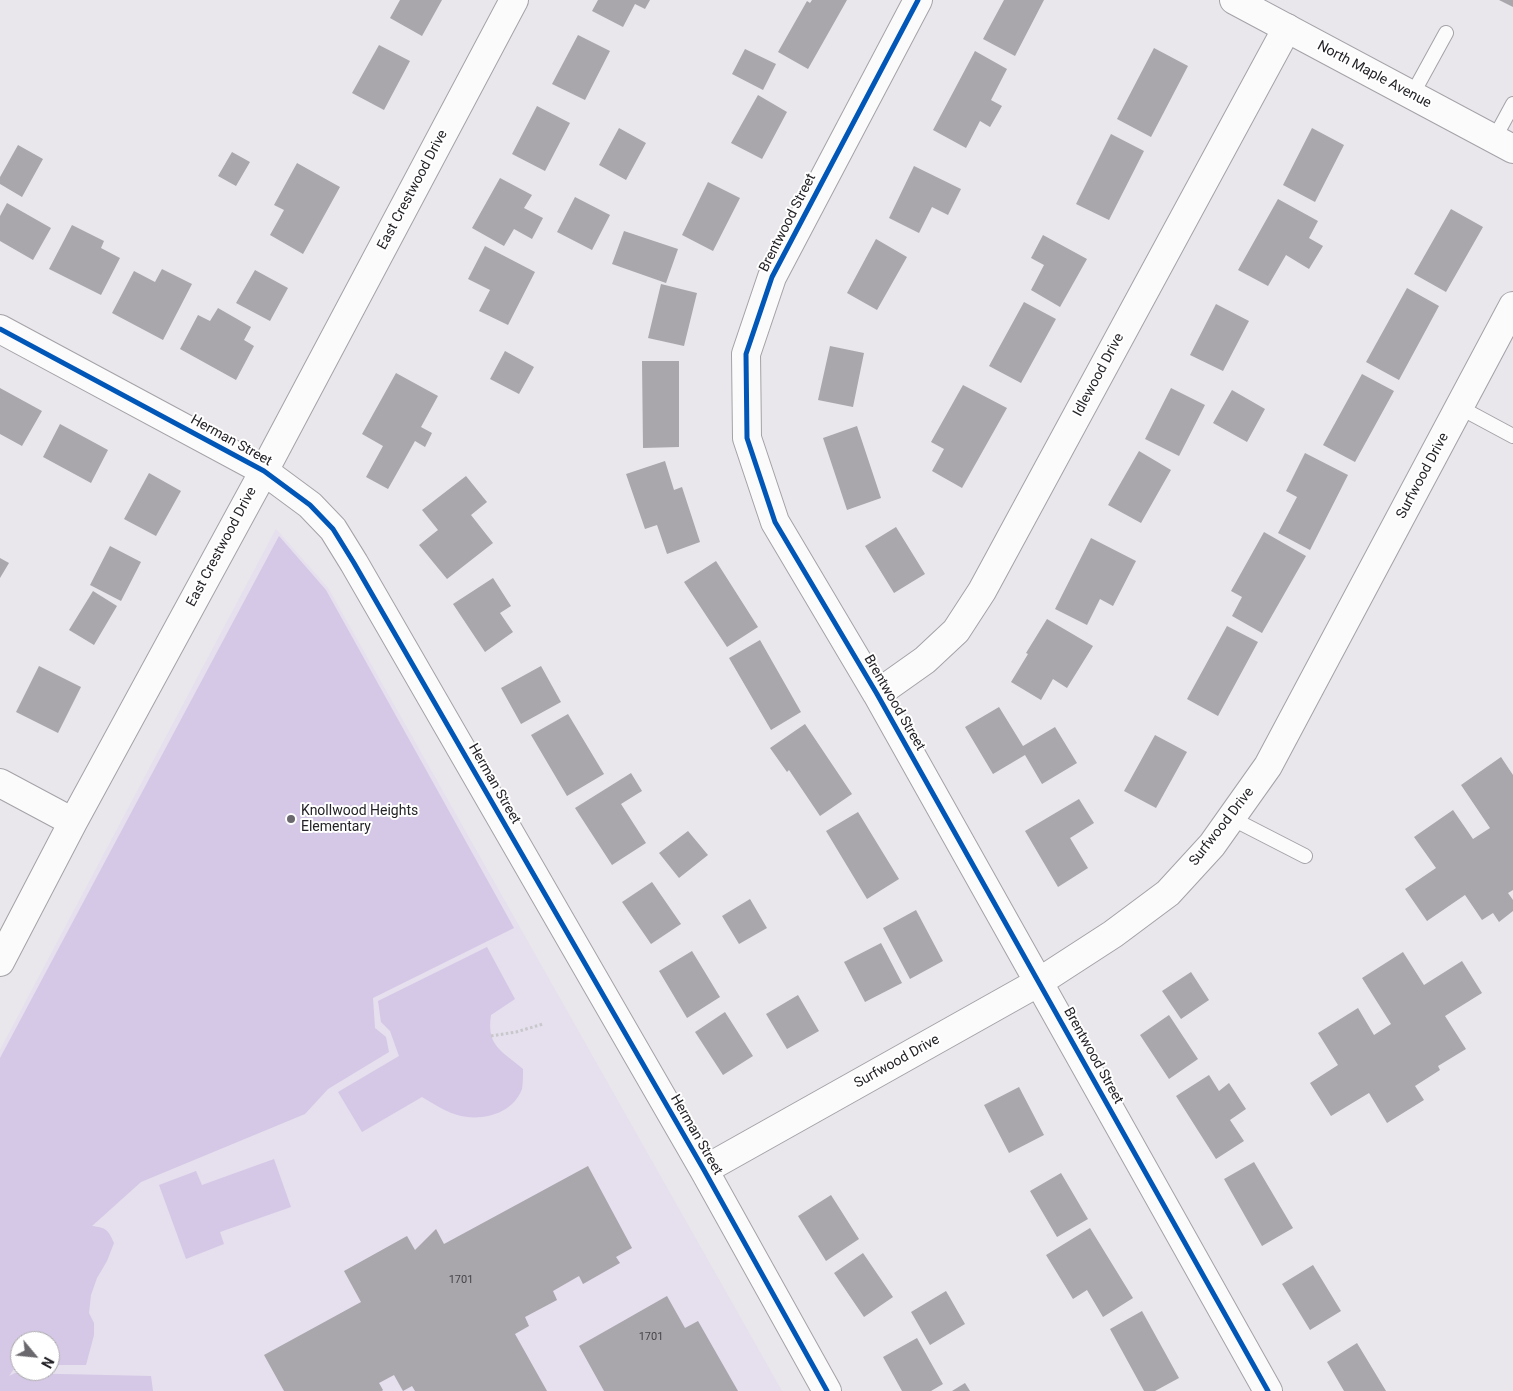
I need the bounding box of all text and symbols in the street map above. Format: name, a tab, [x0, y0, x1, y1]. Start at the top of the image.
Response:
street label: North Maple Avenue	[1314, 38, 1434, 112]
street label: East Crestwood Drive	[374, 127, 452, 253]
street label: Brentwood Street	[756, 171, 820, 275]
street label: Idlewood Drive	[1070, 331, 1128, 419]
street label: Herman Street	[187, 412, 275, 470]
street label: Surfwood Drive	[1393, 430, 1453, 522]
street label: East Crestwood Drive	[183, 484, 261, 610]
street label: Brentwood Street	[860, 652, 928, 754]
street label: Herman Street	[464, 741, 524, 827]
street label: Surfwood Drive	[1186, 784, 1258, 870]
place label: Knollwood Heights Elementary	[301, 803, 418, 836]
marker: Knollwood Heights Elementary	[285, 813, 297, 825]
street label: Brentwood Street	[1060, 1005, 1126, 1107]
street label: Surfwood Drive	[851, 1032, 943, 1092]
street label: Herman Street	[666, 1092, 726, 1178]
house number: 1701	[449, 1273, 473, 1287]
house number: 1701	[639, 1330, 663, 1344]
north arrow	[10, 1331, 60, 1381]
text: N	[38, 1354, 57, 1371]

